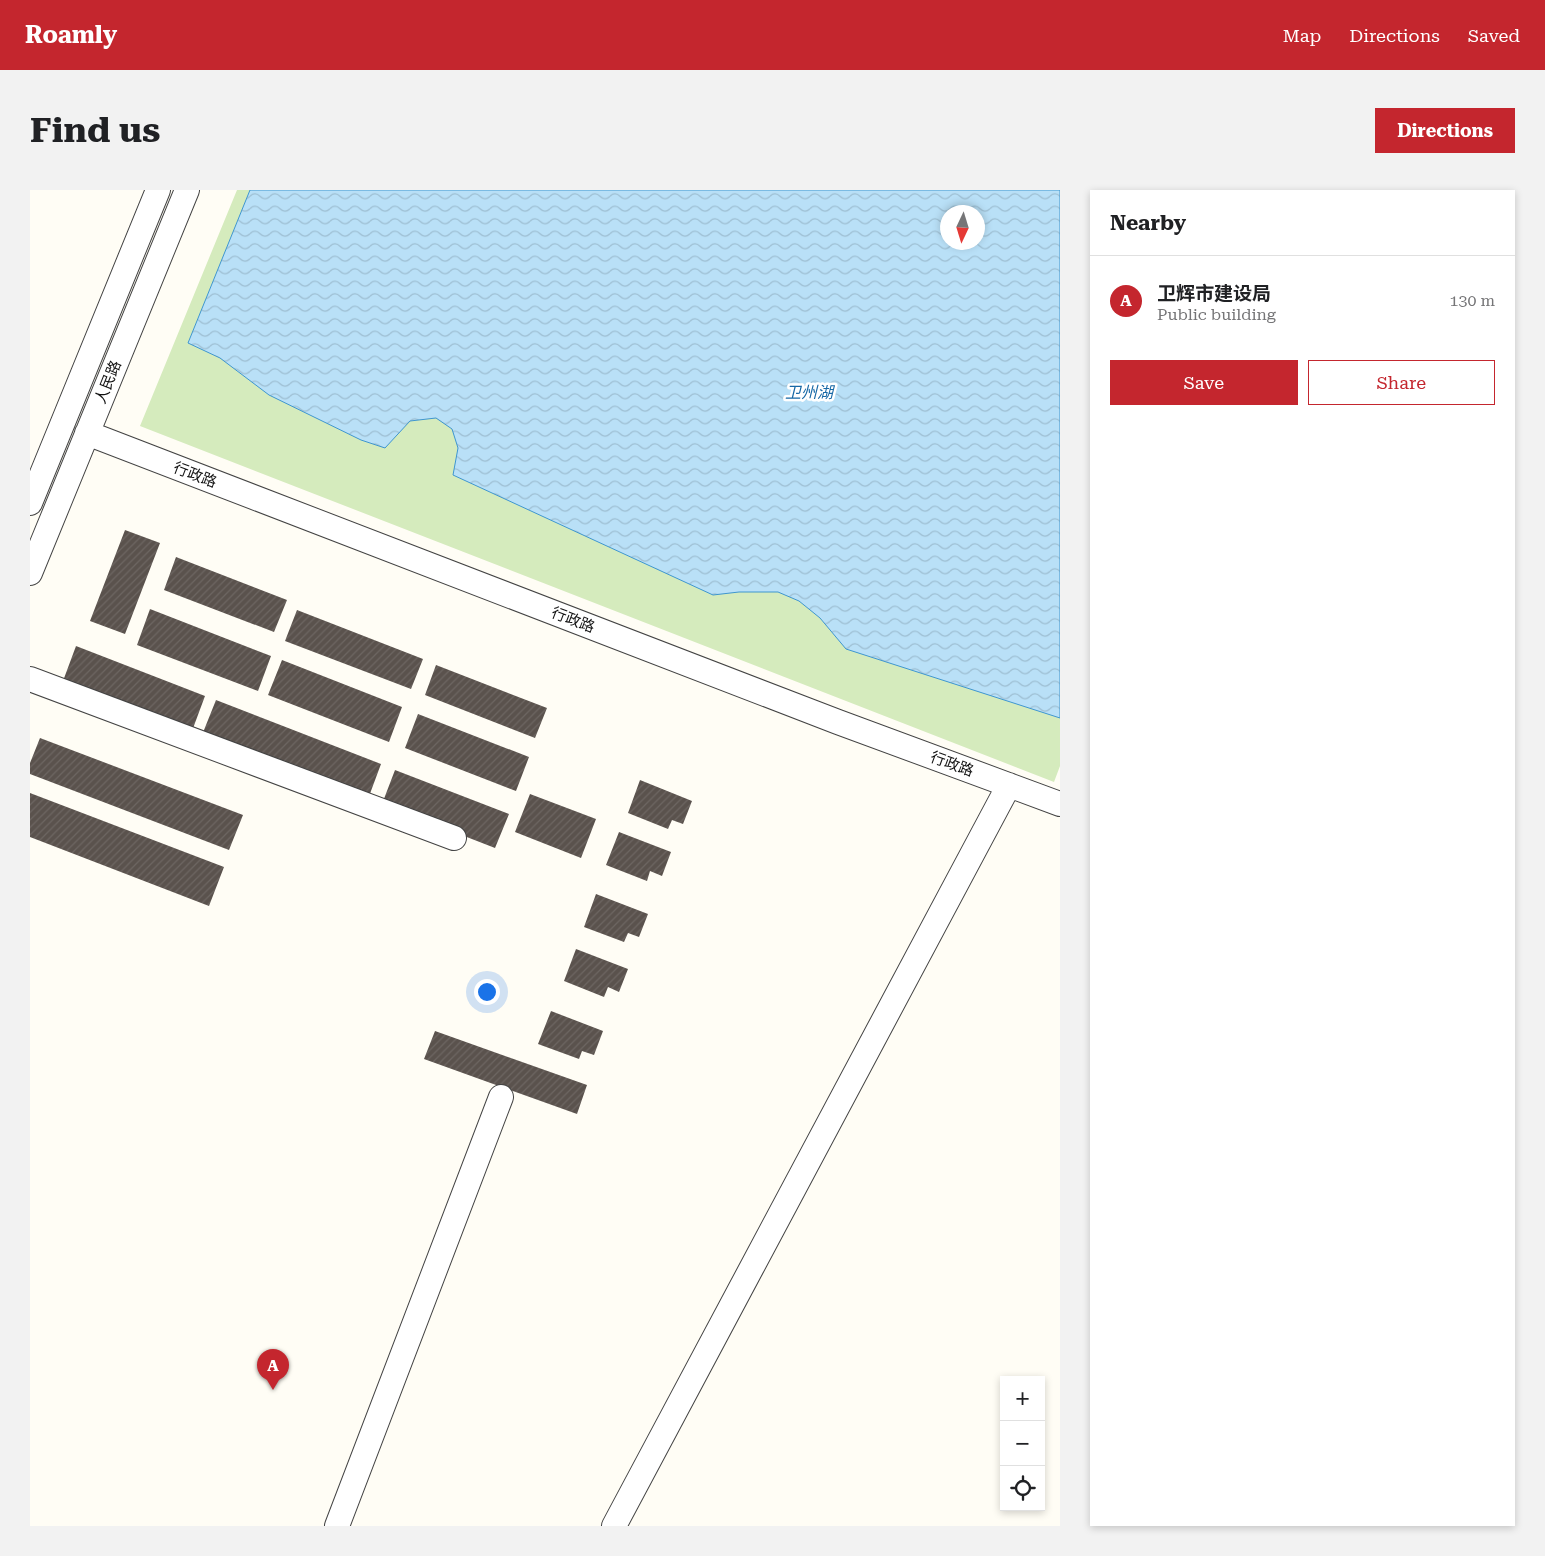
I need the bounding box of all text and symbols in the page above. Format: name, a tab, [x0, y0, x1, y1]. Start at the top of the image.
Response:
text: Roamly	[25, 21, 117, 49]
text: Map	[1283, 25, 1321, 46]
text: Directions	[1349, 25, 1440, 46]
text: Saved	[1468, 25, 1520, 46]
button: Directions	[1375, 108, 1515, 153]
text: Find us	[30, 110, 160, 151]
north arrow	[940, 205, 985, 250]
text: Nearby	[1110, 211, 1186, 235]
text: 卫辉市建设局	[1157, 282, 1271, 305]
text: A	[1120, 291, 1132, 310]
text: 130 m	[1449, 291, 1495, 310]
text: Public building	[1157, 305, 1276, 324]
street label: 人民路	[91, 358, 125, 406]
button: Save	[1110, 360, 1298, 405]
button: Share	[1308, 360, 1495, 405]
water label: 卫州湖	[785, 383, 836, 402]
street label: 行政路	[171, 459, 219, 491]
street label: 行政路	[549, 604, 597, 636]
street label: 行政路	[928, 748, 976, 780]
your location	[474, 979, 500, 1005]
pin: A	[257, 1349, 289, 1390]
map controls	[1000, 1376, 1045, 1511]
button: +	[1000, 1376, 1045, 1421]
button: −	[1000, 1421, 1045, 1466]
button: locate	[1000, 1466, 1045, 1511]

